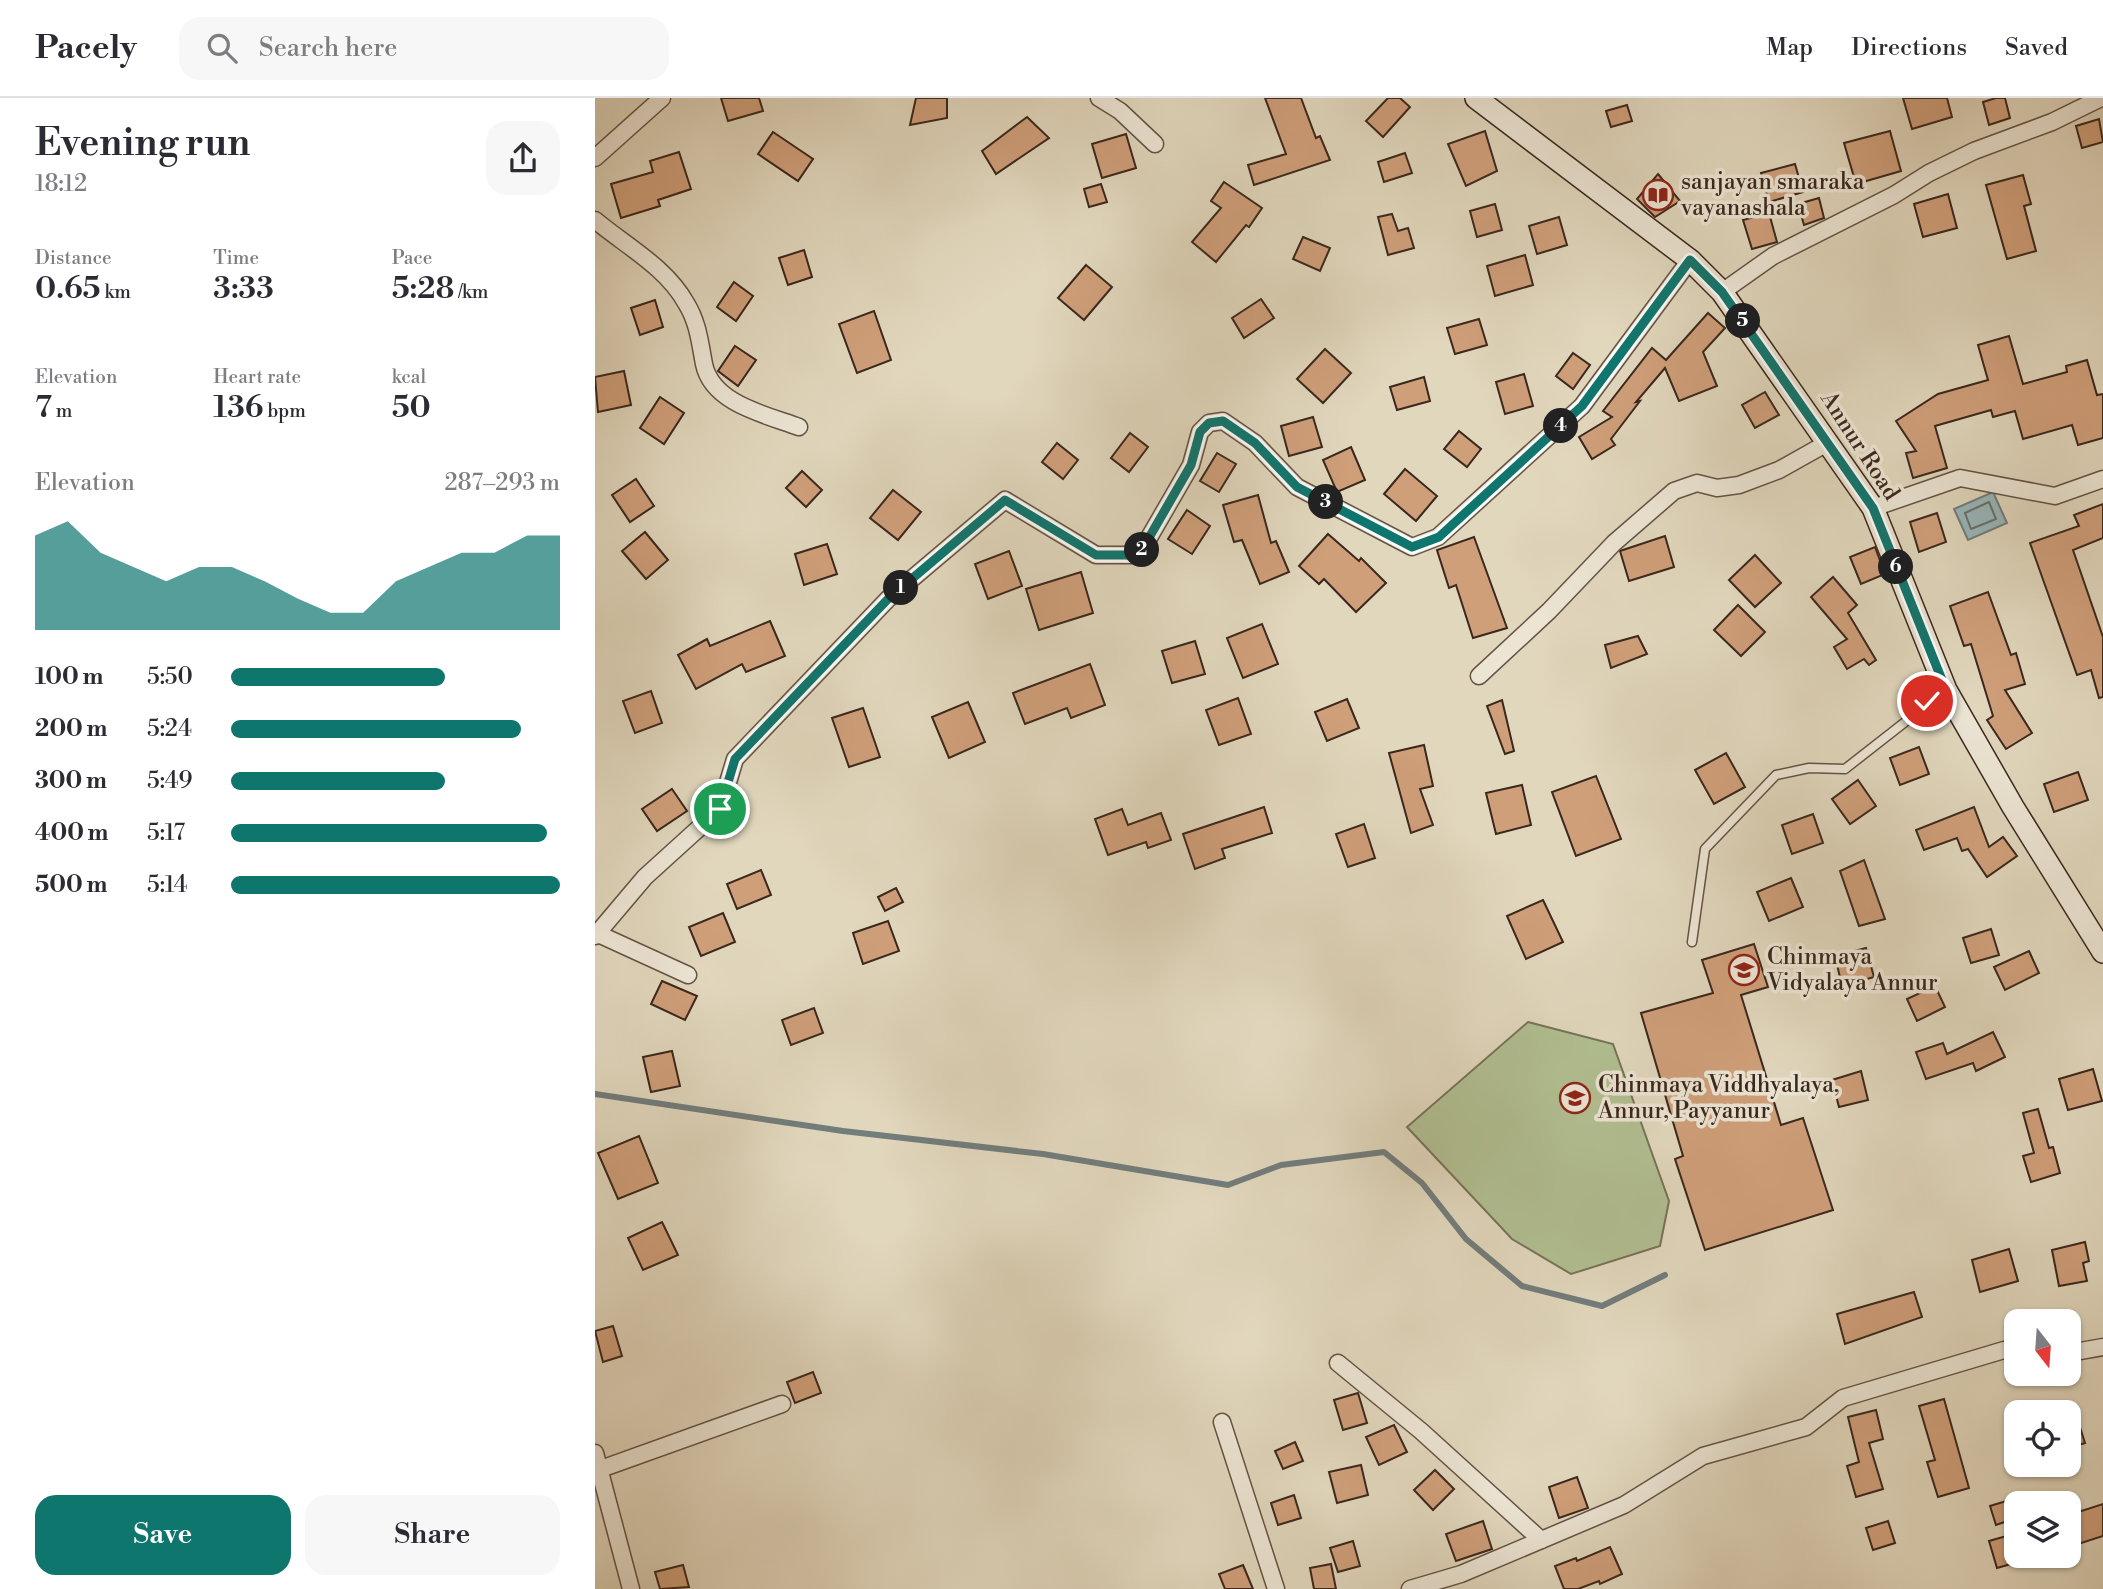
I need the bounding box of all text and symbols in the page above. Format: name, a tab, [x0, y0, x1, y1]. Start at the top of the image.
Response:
search box	[179, 17, 669, 80]
text: Pacely	[35, 28, 137, 69]
icon: search	[203, 29, 241, 67]
text: Search here	[259, 32, 397, 64]
text: Map	[1766, 33, 1813, 63]
text: Directions	[1851, 33, 1967, 63]
text: Saved	[2005, 33, 2068, 63]
text: Evening run	[35, 120, 250, 167]
button: share	[486, 121, 560, 195]
place label: sanjayan smaraka vayanashala	[1680, 168, 1865, 222]
text: 18:12	[35, 170, 87, 198]
library icon: sanjayan smaraka vayanashala	[1641, 178, 1675, 212]
text: Distance	[35, 246, 112, 270]
text: Time	[213, 246, 259, 270]
text: Pace	[392, 246, 432, 270]
text: 0.65	[35, 270, 101, 308]
text: 3:33	[213, 270, 274, 308]
text: 5:28	[392, 270, 454, 308]
text: km	[101, 280, 131, 304]
text: /km	[454, 280, 488, 304]
pin: 5	[1725, 304, 1761, 339]
text: 5	[1737, 308, 1748, 332]
text: Elevation	[35, 365, 117, 389]
text: Heart rate	[213, 365, 301, 389]
text: kcal	[392, 365, 426, 389]
street label: Annur Road	[1814, 385, 1906, 506]
text: 7	[35, 389, 52, 427]
text: 136	[213, 389, 263, 427]
text: 50	[392, 389, 431, 427]
text: m	[52, 399, 72, 423]
text: bpm	[263, 399, 306, 423]
pin: 4	[1543, 408, 1579, 444]
text: 4	[1554, 413, 1567, 437]
text: Elevation	[35, 469, 135, 497]
text: 287–293 m	[444, 469, 560, 497]
pin: 3	[1309, 484, 1343, 520]
text: 3	[1320, 489, 1331, 513]
pin: 2	[1125, 532, 1159, 568]
text: 2	[1136, 537, 1147, 561]
pin: 6	[1879, 550, 1913, 584]
text: 6	[1890, 554, 1901, 578]
pin: 1	[883, 570, 919, 606]
text: 1	[896, 575, 905, 599]
text: 100 m	[35, 663, 103, 691]
text: 5:50	[147, 663, 193, 691]
pin	[1897, 671, 1957, 731]
icon: check	[1908, 682, 1946, 720]
text: 200 m	[35, 715, 107, 743]
text: 5:24	[147, 715, 192, 743]
text: 300 m	[35, 767, 107, 795]
text: 5:49	[147, 767, 193, 795]
pin	[690, 779, 750, 839]
icon: arrive	[701, 790, 739, 828]
text: 400 m	[35, 819, 108, 847]
text: 5:17	[147, 819, 185, 847]
text: 500 m	[35, 871, 107, 899]
text: 5:14	[147, 871, 188, 899]
place label: Chinmaya Vidyalaya Annur	[1766, 943, 1938, 997]
school or university icon: Chinmaya Vidyalaya Annur	[1727, 953, 1761, 987]
place label: Chinmaya Viddhyalaya, Annur, Payyanur	[1597, 1071, 1839, 1125]
school or university icon: Chinmaya Viddhyalaya, Annur, Payyanur	[1558, 1081, 1592, 1115]
north arrow	[2004, 1309, 2081, 1386]
map controls	[2004, 1309, 2081, 1568]
button: locate	[2004, 1400, 2081, 1477]
button: layers	[2004, 1491, 2081, 1568]
button: Save	[35, 1495, 291, 1575]
button: Share	[305, 1495, 560, 1575]

